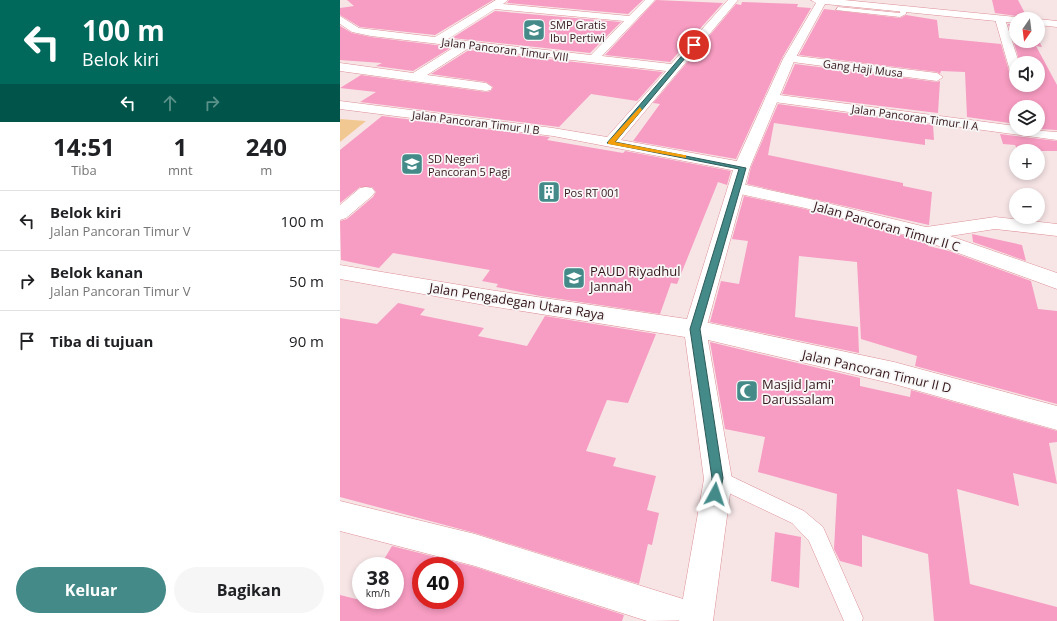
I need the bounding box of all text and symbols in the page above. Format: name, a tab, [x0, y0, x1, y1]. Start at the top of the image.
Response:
text: 100 m	[82, 11, 165, 49]
north arrow	[1009, 12, 1045, 48]
map controls	[1009, 12, 1045, 224]
icon: left	[16, 16, 68, 68]
school or university icon: SMP Gratis Ibu Pertiwi	[521, 17, 547, 43]
place label: SMP Gratis Ibu Pertiwi	[550, 17, 606, 45]
pin	[677, 28, 711, 62]
street label: Jalan Pancoran Timur VIII	[440, 34, 569, 64]
icon: arrive	[683, 34, 705, 56]
text: Belok kiri	[82, 47, 159, 71]
street label: Gang Haji Musa	[822, 56, 904, 80]
button: sound	[1009, 56, 1045, 92]
icon: left	[117, 92, 139, 114]
icon: ahead	[159, 92, 181, 114]
icon: right	[201, 92, 223, 114]
button: layers	[1009, 100, 1045, 136]
street label: Jalan Pancoran Timur II A	[849, 101, 980, 133]
street label: Jalan Pancoran Timur II B	[410, 107, 541, 137]
text: 14:51	[53, 130, 115, 163]
text: 1	[173, 130, 187, 163]
text: 240	[246, 130, 287, 163]
button: +	[1009, 144, 1045, 180]
school or university icon: SD Negeri Pancoran 5 Pagi	[399, 151, 425, 177]
place label: SD Negeri Pancoran 5 Pagi	[428, 151, 510, 179]
text: Tiba	[71, 161, 97, 179]
text: mnt	[168, 161, 193, 179]
text: m	[260, 161, 272, 179]
building icon: Pos RT 001	[536, 179, 562, 205]
place label: Pos RT 001	[564, 185, 620, 200]
button: −	[1009, 188, 1045, 224]
street label: Jalan Pancoran Timur II C	[810, 196, 962, 256]
text: Belok kiri	[50, 202, 121, 222]
icon: left	[16, 210, 38, 232]
text: 100 m	[280, 211, 324, 231]
text: Jalan Pancoran Timur V	[50, 222, 190, 240]
text: Belok kanan	[50, 262, 143, 282]
place label: PAUD Riyadhul Jannah	[588, 262, 681, 295]
school or university icon: PAUD Riyadhul Jannah	[561, 265, 587, 291]
icon: right	[16, 270, 38, 292]
text: 50 m	[289, 271, 324, 291]
street label: Jalan Pengadegan Utara Raya	[426, 278, 606, 324]
text: Jalan Pancoran Timur V	[50, 282, 190, 300]
icon: arrive	[16, 330, 38, 352]
text: Tiba di tujuan	[50, 331, 153, 351]
text: 90 m	[289, 331, 324, 351]
street label: Jalan Pancoran Timur II D	[799, 345, 953, 397]
place label: Masjid Jami' Darussalam	[762, 375, 834, 408]
mosque icon: Masjid Jami' Darussalam	[734, 378, 760, 404]
position arrow	[694, 473, 736, 515]
speed limit sign: 40	[412, 557, 464, 609]
text: 38	[367, 564, 389, 591]
button: Keluar	[16, 567, 166, 613]
button: Bagikan	[174, 567, 324, 613]
text: km/h	[366, 586, 390, 600]

